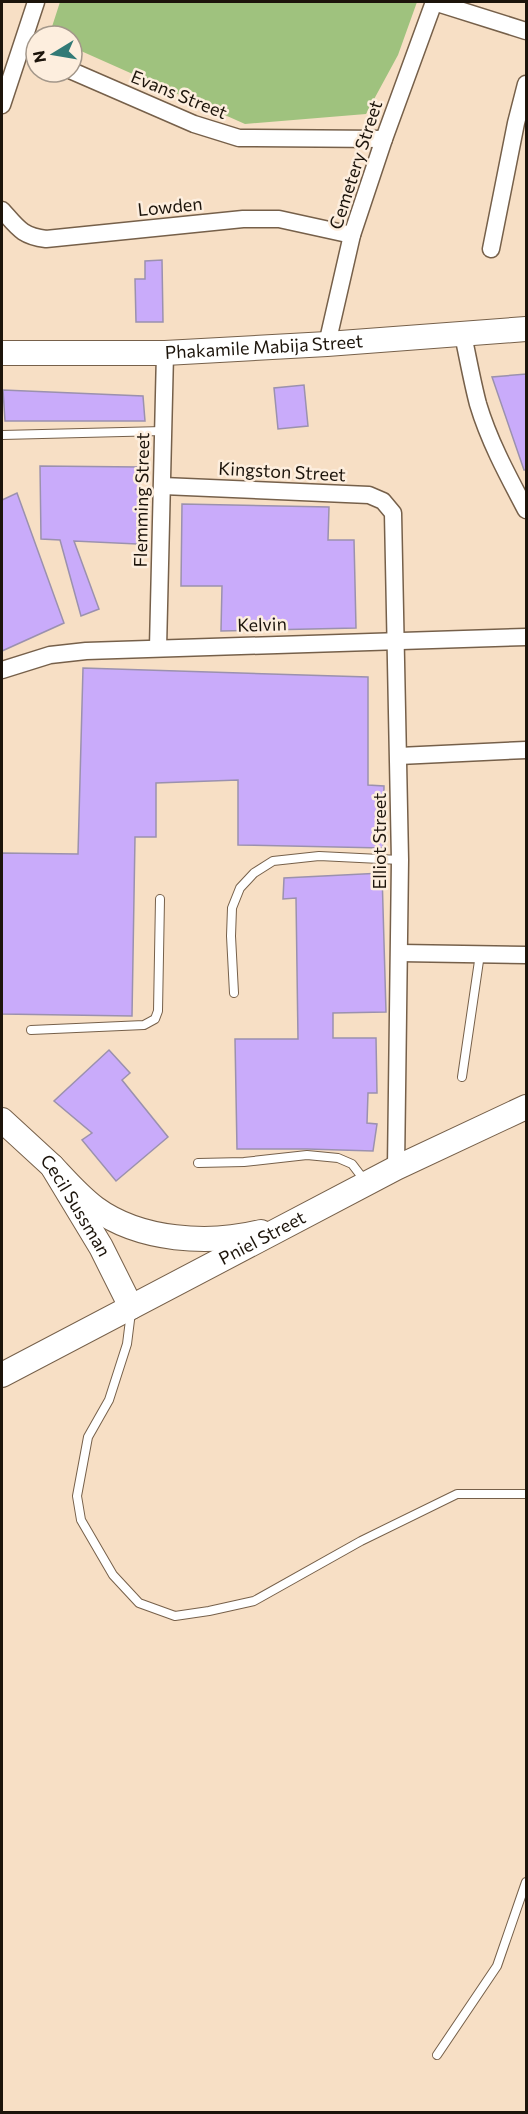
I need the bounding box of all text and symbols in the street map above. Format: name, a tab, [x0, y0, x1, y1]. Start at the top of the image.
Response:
north arrow	[24, 24, 84, 84]
text: N	[28, 49, 49, 65]
street label: Evans Street	[128, 65, 231, 123]
street label: Cemetery Street	[324, 97, 386, 232]
street label: Lowden	[136, 192, 203, 220]
street label: Phakamile Mabija Street	[164, 329, 364, 363]
street label: Flemming Street	[129, 432, 153, 568]
street label: Kingston Street	[218, 457, 346, 485]
street label: Kelvin	[237, 612, 287, 636]
street label: Elliot Street	[368, 793, 390, 889]
street label: Cecil Sussman	[36, 1149, 116, 1260]
street label: Pniel Street	[215, 1206, 309, 1269]

